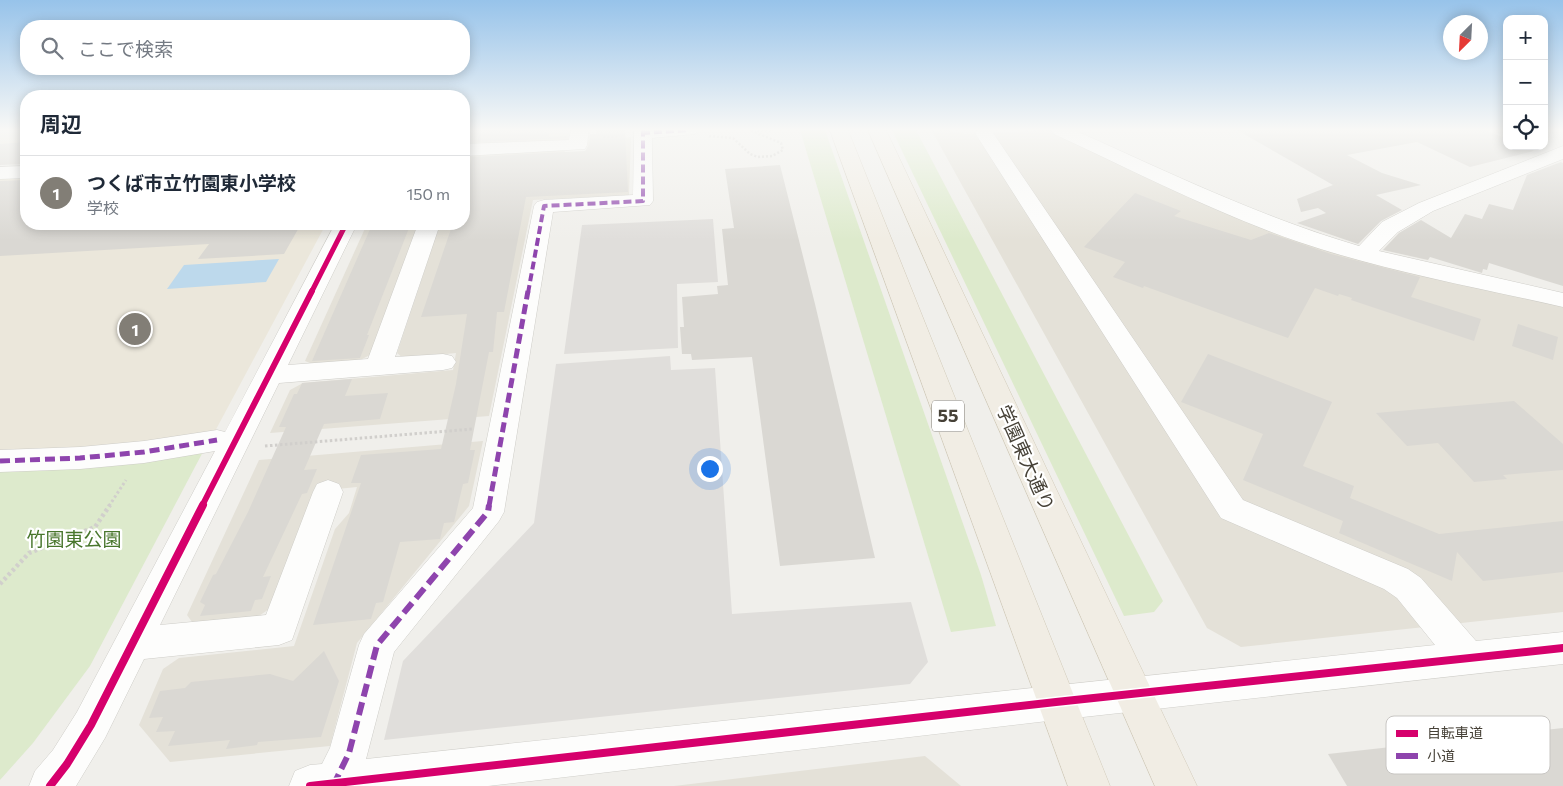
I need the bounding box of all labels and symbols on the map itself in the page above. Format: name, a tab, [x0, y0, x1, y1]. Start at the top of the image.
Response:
north arrow	[1443, 15, 1488, 60]
pin: 1	[119, 310, 151, 348]
road number: 55	[932, 401, 964, 432]
street label: 学園東大通り	[993, 401, 1060, 515]
your location	[697, 456, 723, 482]
park label: 竹園東公園	[26, 527, 122, 550]
legend	[1386, 716, 1550, 774]
text: 自転車道	[1427, 724, 1483, 741]
text: 小道	[1427, 747, 1455, 764]

